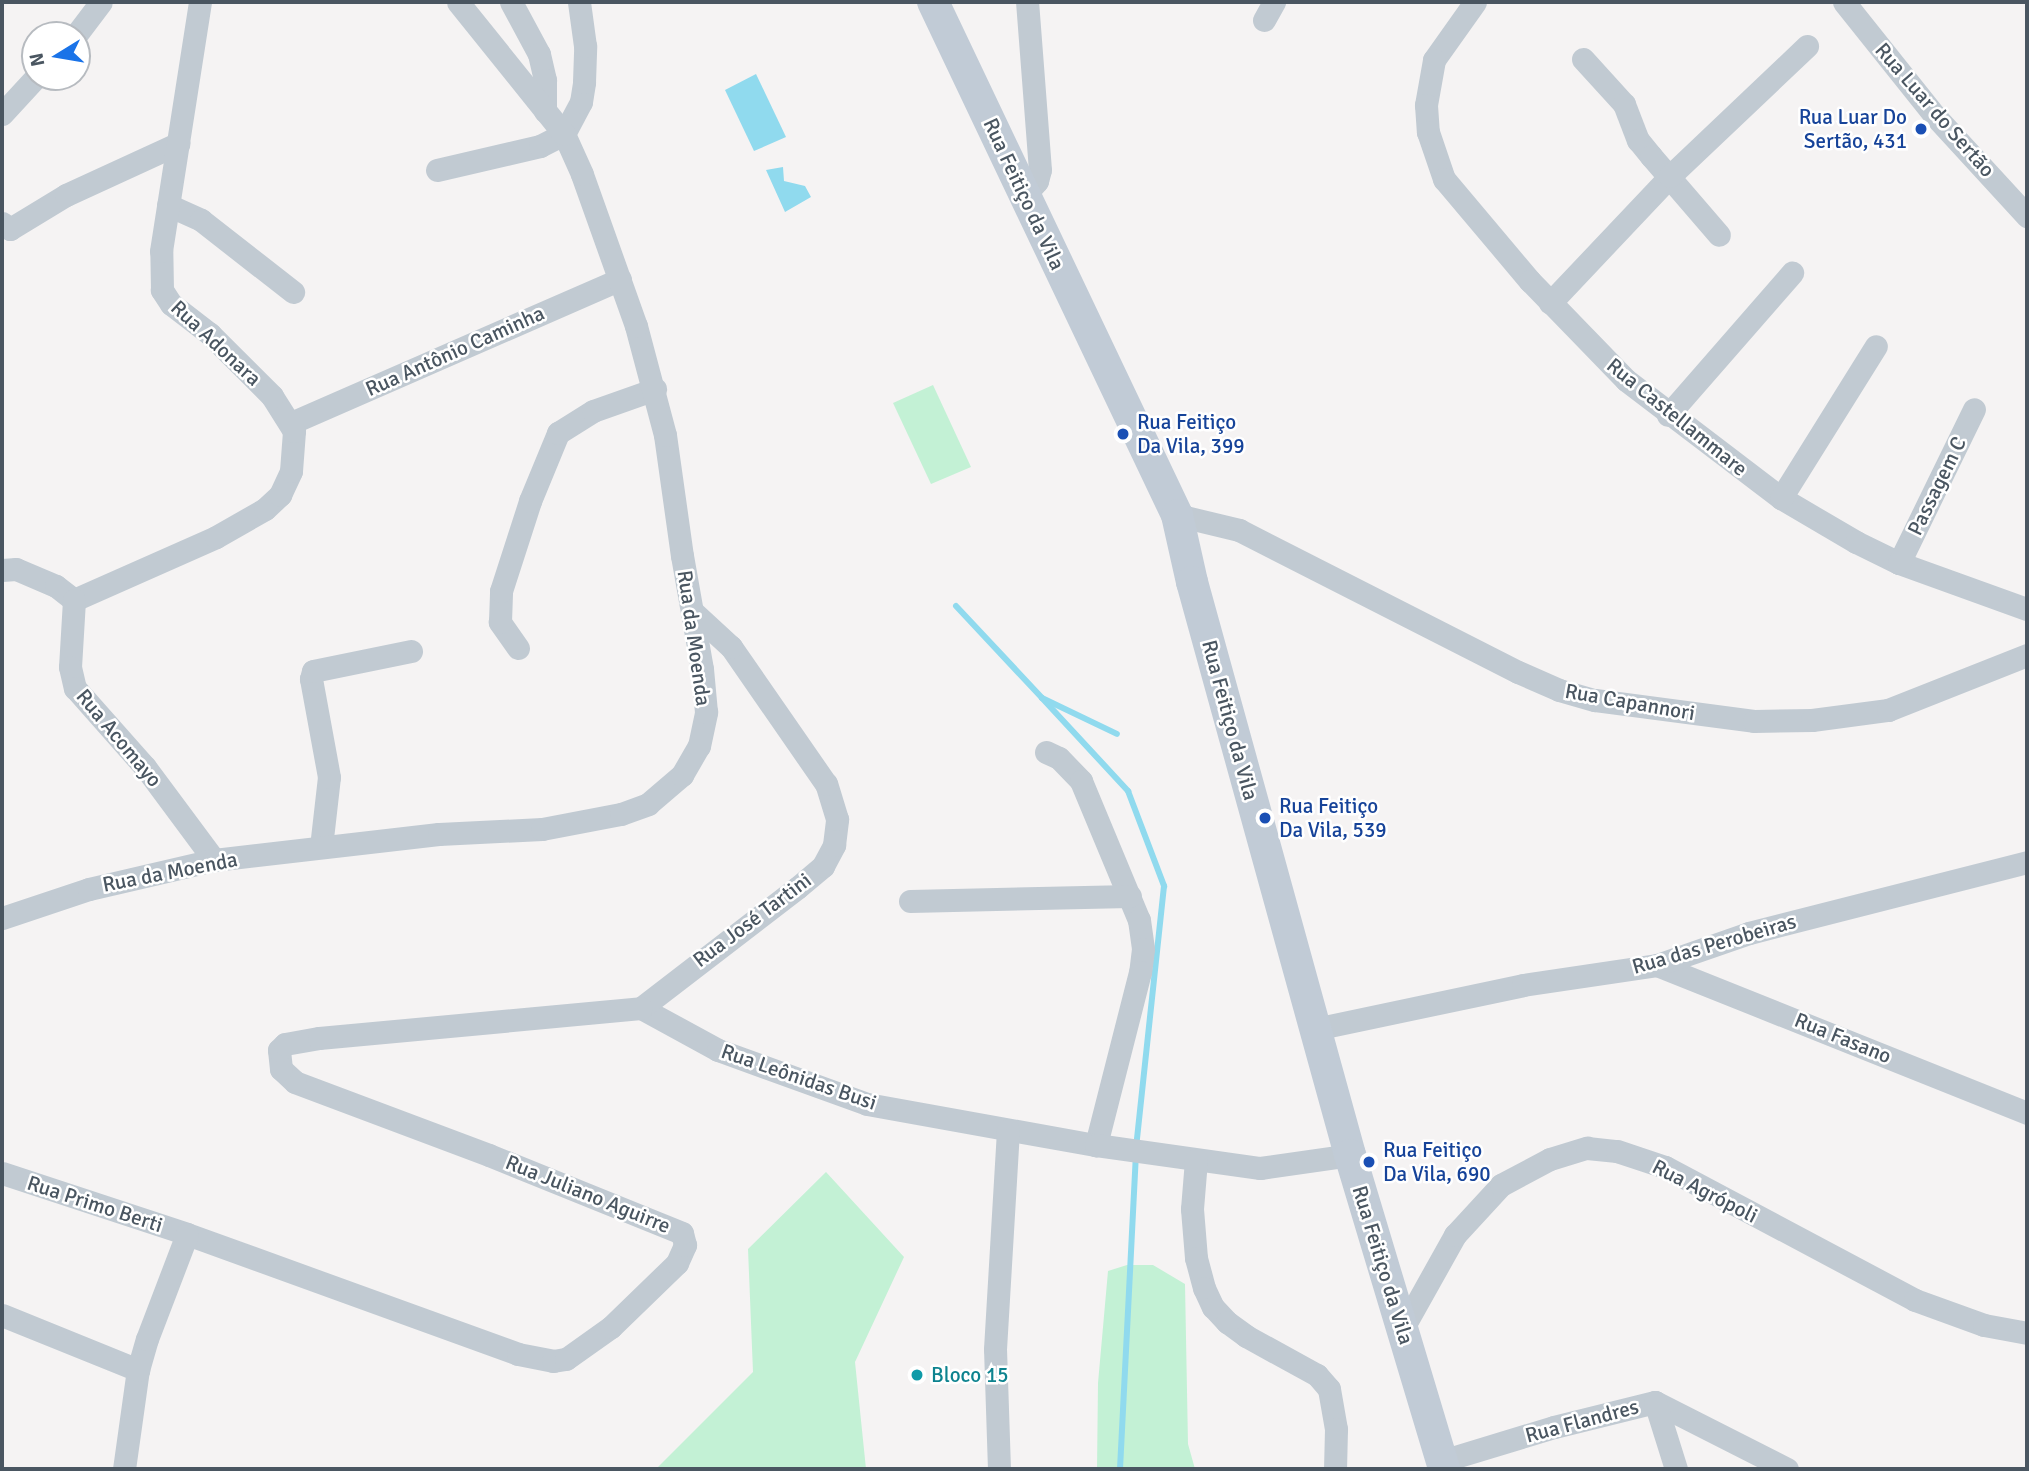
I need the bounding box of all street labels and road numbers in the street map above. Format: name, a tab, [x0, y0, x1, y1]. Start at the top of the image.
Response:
street label: Rua Luar do Sertão	[1870, 38, 2000, 182]
street label: Rua Feitiço da Vila	[978, 114, 1070, 274]
street label: Rua Adonara	[166, 295, 266, 391]
street label: Rua Antônio Caminha	[362, 300, 548, 402]
street label: Rua Castellammare	[1602, 353, 1752, 481]
street label: Passagem C	[1902, 433, 1972, 539]
street label: Rua da Moenda	[672, 568, 716, 708]
street label: Rua Feitiço da Vila	[1196, 637, 1264, 803]
street label: Rua Capannori	[1563, 678, 1697, 726]
street label: Rua Acomayo	[71, 684, 167, 792]
street label: Rua da Moenda	[100, 847, 240, 897]
street label: Rua José Tartini	[688, 867, 816, 973]
street label: Rua das Perobeiras	[1629, 909, 1799, 979]
street label: Rua Fasano	[1791, 1007, 1895, 1069]
street label: Rua Leônidas Busi	[718, 1039, 880, 1115]
street label: Rua Juliano Aguirre	[502, 1149, 674, 1239]
street label: Rua Agrópoli	[1648, 1154, 1762, 1228]
street label: Rua Primo Berti	[24, 1170, 166, 1238]
street label: Rua Feitiço da Vila	[1347, 1182, 1419, 1348]
street label: Rua Flandres	[1523, 1394, 1641, 1448]

